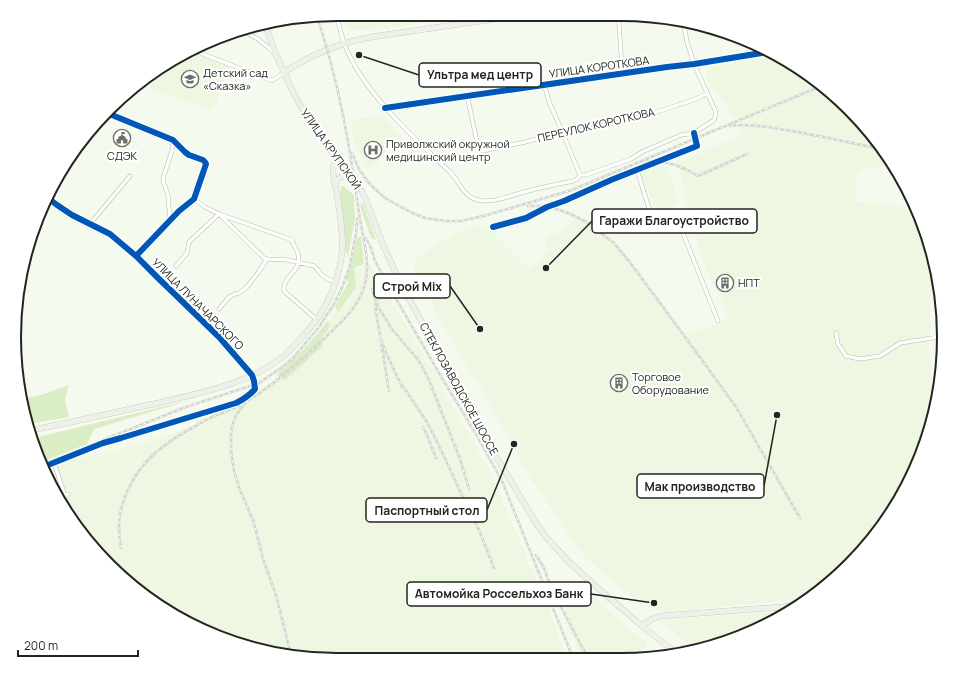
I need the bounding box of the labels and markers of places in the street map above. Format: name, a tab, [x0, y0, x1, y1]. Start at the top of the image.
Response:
callout: Ультра мед центр	[419, 63, 541, 87]
place label: Детский сад «Сказка»	[203, 65, 268, 93]
school or university icon: Детский сад «Сказка»	[180, 69, 200, 89]
public building icon: СДЭК	[112, 128, 132, 148]
place label: Приволжский окружной медицинский центр	[386, 136, 510, 164]
hospital icon: Приволжский окружной медицинский центр	[363, 140, 383, 160]
place label: СДЭК	[107, 148, 137, 163]
callout: Гаражи Благоустройство	[592, 209, 757, 233]
building icon: НПТ	[715, 273, 735, 293]
callout: Строй Mix	[374, 274, 450, 298]
place label: НПТ	[738, 275, 760, 290]
place label: Торговое Оборудование	[632, 369, 710, 397]
building icon: Торговое Оборудование	[609, 373, 629, 393]
callout: Мак производство	[637, 474, 764, 498]
callout: Паспортный стол	[366, 498, 487, 522]
callout: Автомойка Россельхоз Банк	[407, 582, 591, 606]

